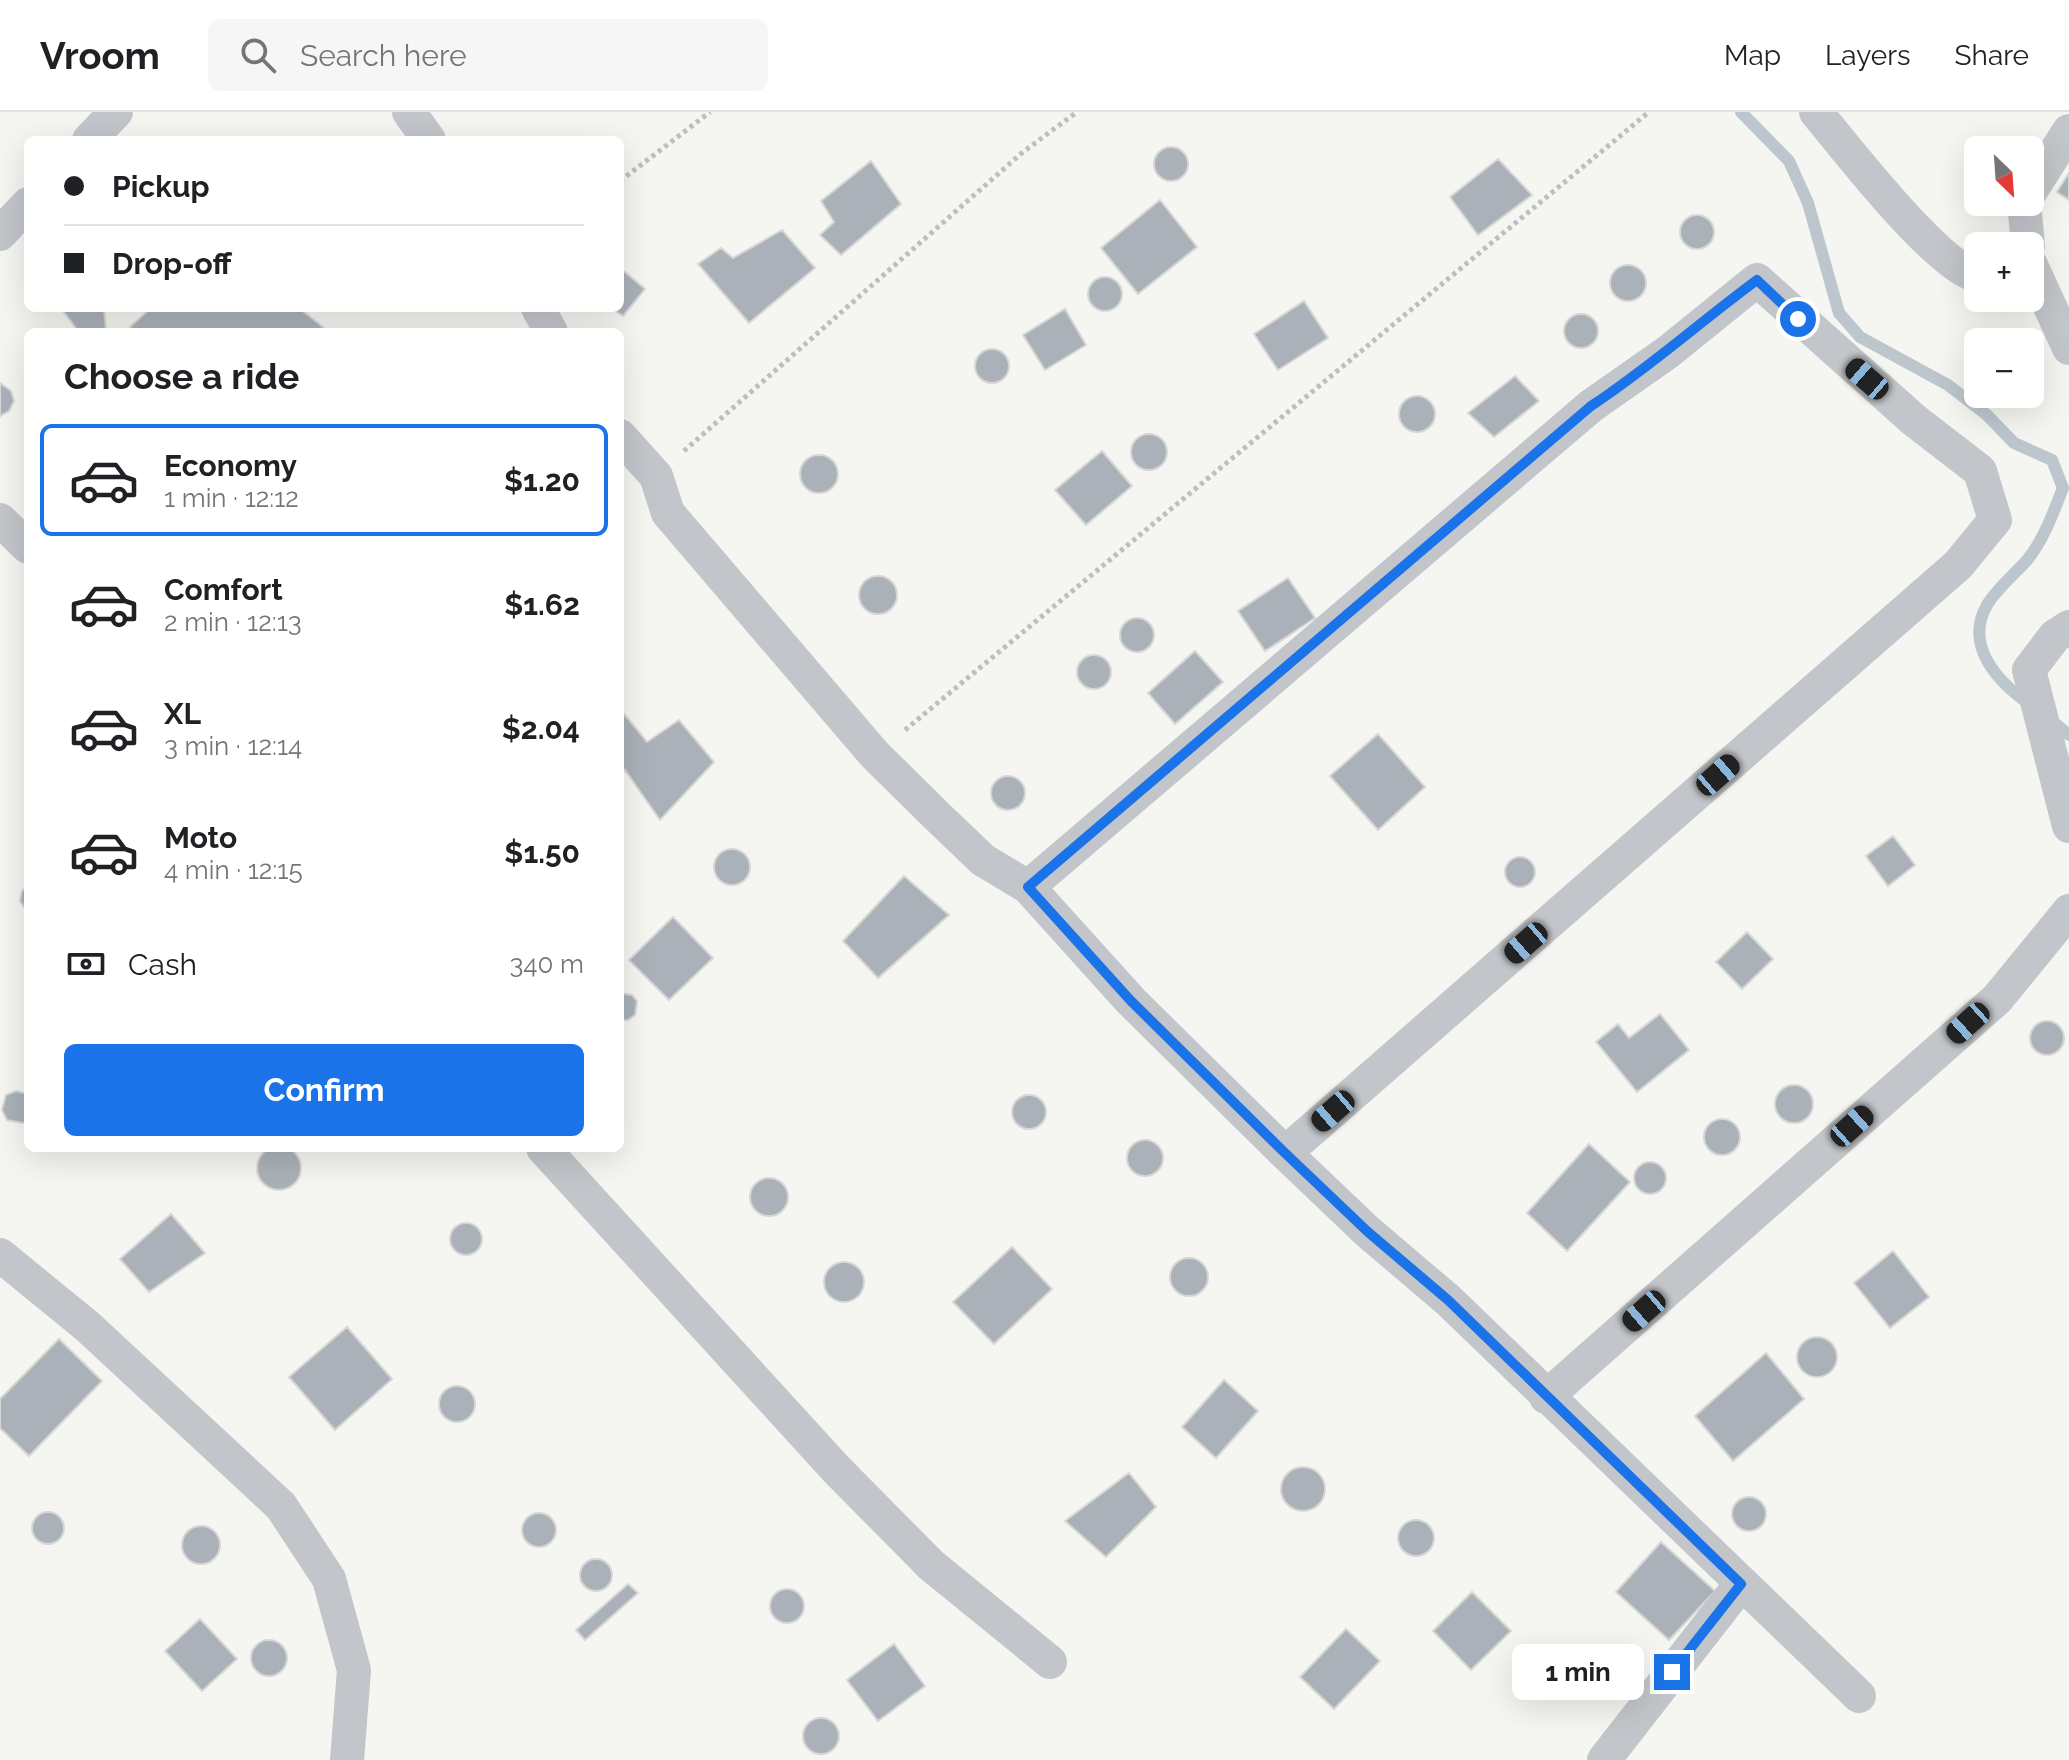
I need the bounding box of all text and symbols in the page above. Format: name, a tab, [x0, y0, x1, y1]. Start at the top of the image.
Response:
search box	[208, 19, 768, 91]
text: Vroom	[40, 33, 160, 78]
icon: search	[236, 33, 280, 77]
text: Search here	[300, 38, 467, 73]
text: Map	[1724, 39, 1781, 72]
text: Layers	[1825, 39, 1911, 72]
text: Share	[1955, 39, 2029, 72]
north arrow	[1964, 136, 2044, 216]
map controls	[1964, 136, 2044, 408]
text: Pickup	[112, 169, 210, 204]
button: +	[1964, 232, 2044, 312]
text: Drop-off	[112, 246, 232, 281]
route start	[1780, 301, 1816, 337]
button: −	[1964, 328, 2044, 408]
car	[1841, 354, 1893, 404]
text: Choose a ride	[64, 355, 299, 397]
icon: car	[68, 444, 140, 516]
text: Economy	[164, 448, 297, 483]
text: $1.20	[504, 463, 580, 498]
text: 1 min · 12:12	[164, 483, 299, 513]
icon: car	[68, 568, 140, 640]
text: Comfort	[164, 572, 283, 607]
text: $1.62	[504, 587, 580, 622]
text: 2 min · 12:13	[164, 607, 302, 637]
icon: car	[68, 692, 140, 764]
text: XL	[164, 696, 201, 731]
text: $2.04	[502, 711, 580, 746]
text: 3 min · 12:14	[164, 731, 302, 761]
car	[1692, 750, 1744, 800]
icon: car	[68, 816, 140, 888]
text: Moto	[164, 820, 237, 855]
text: $1.50	[504, 835, 580, 870]
text: 4 min · 12:15	[164, 855, 303, 885]
car	[1500, 918, 1552, 968]
icon: cash	[64, 942, 108, 986]
text: Cash	[128, 947, 197, 982]
text: 340 m	[509, 949, 584, 979]
car	[1942, 998, 1994, 1048]
button: Confirm	[64, 1044, 584, 1136]
car	[1307, 1086, 1359, 1136]
car	[1826, 1101, 1878, 1151]
car	[1618, 1286, 1670, 1336]
callout: 1 min	[1512, 1644, 1644, 1700]
route end	[1654, 1654, 1690, 1690]
text: 1 min	[1545, 1657, 1611, 1687]

